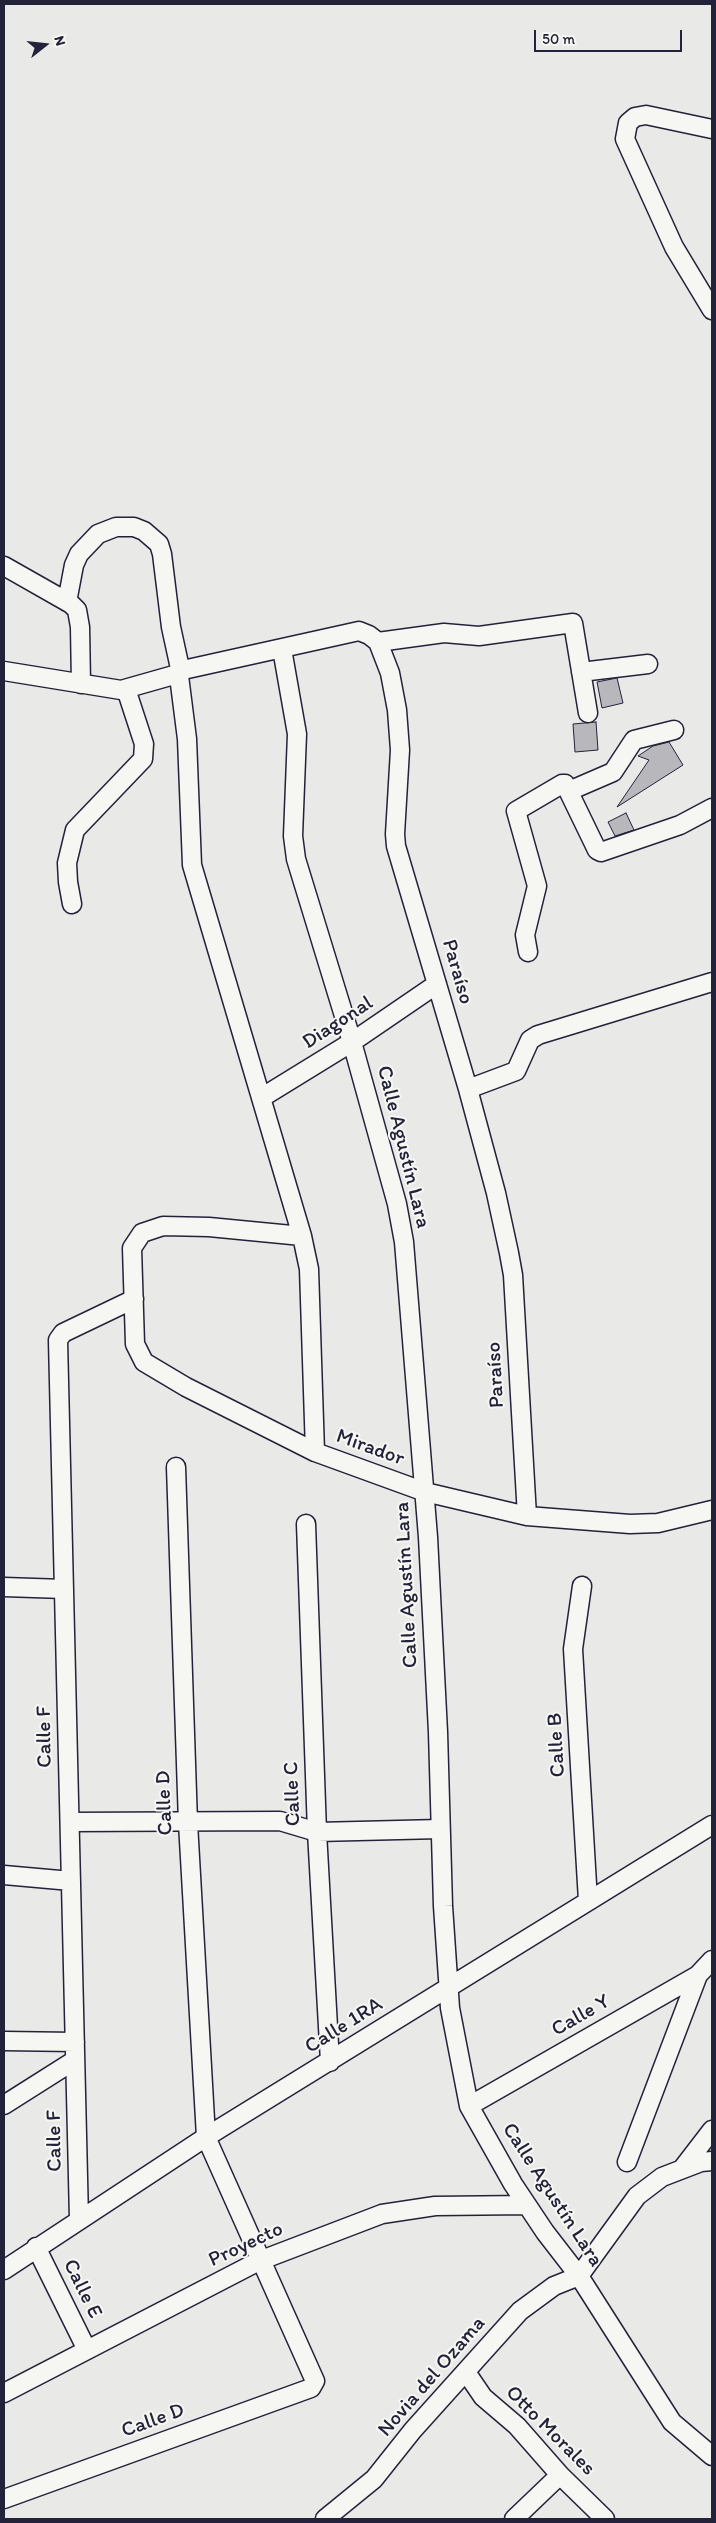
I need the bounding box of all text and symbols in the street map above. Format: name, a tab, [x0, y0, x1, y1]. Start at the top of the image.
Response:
north arrow	[20, 20, 70, 70]
scale bar	[536, 20, 684, 52]
text: 50 m	[542, 30, 575, 48]
text: N	[50, 34, 69, 48]
street label: Paraíso	[436, 937, 478, 1007]
street label: Diagonal	[298, 991, 378, 1055]
street label: Calle Agustín Lara	[371, 1063, 435, 1231]
street label: Paraíso	[482, 1341, 510, 1409]
street label: Mirador	[332, 1424, 408, 1472]
street label: Calle Agustín Lara	[390, 1501, 424, 1669]
street label: Calle F	[32, 1706, 58, 1768]
street label: Calle B	[543, 1712, 571, 1778]
street label: Calle C	[279, 1761, 307, 1827]
street label: Calle D	[151, 1770, 179, 1836]
street label: Calle Y	[547, 1989, 615, 2043]
street label: Calle 1RA	[300, 1992, 388, 2060]
street label: Calle F	[42, 2110, 68, 2172]
street label: Calle Agustín Lara	[496, 2118, 608, 2272]
street label: Proyecto	[205, 2217, 287, 2273]
street label: Calle E	[57, 2255, 107, 2323]
street label: Novia del Ozama	[373, 2312, 491, 2442]
street label: Otto Morales	[500, 2381, 600, 2481]
street label: Calle D	[118, 2398, 188, 2444]

